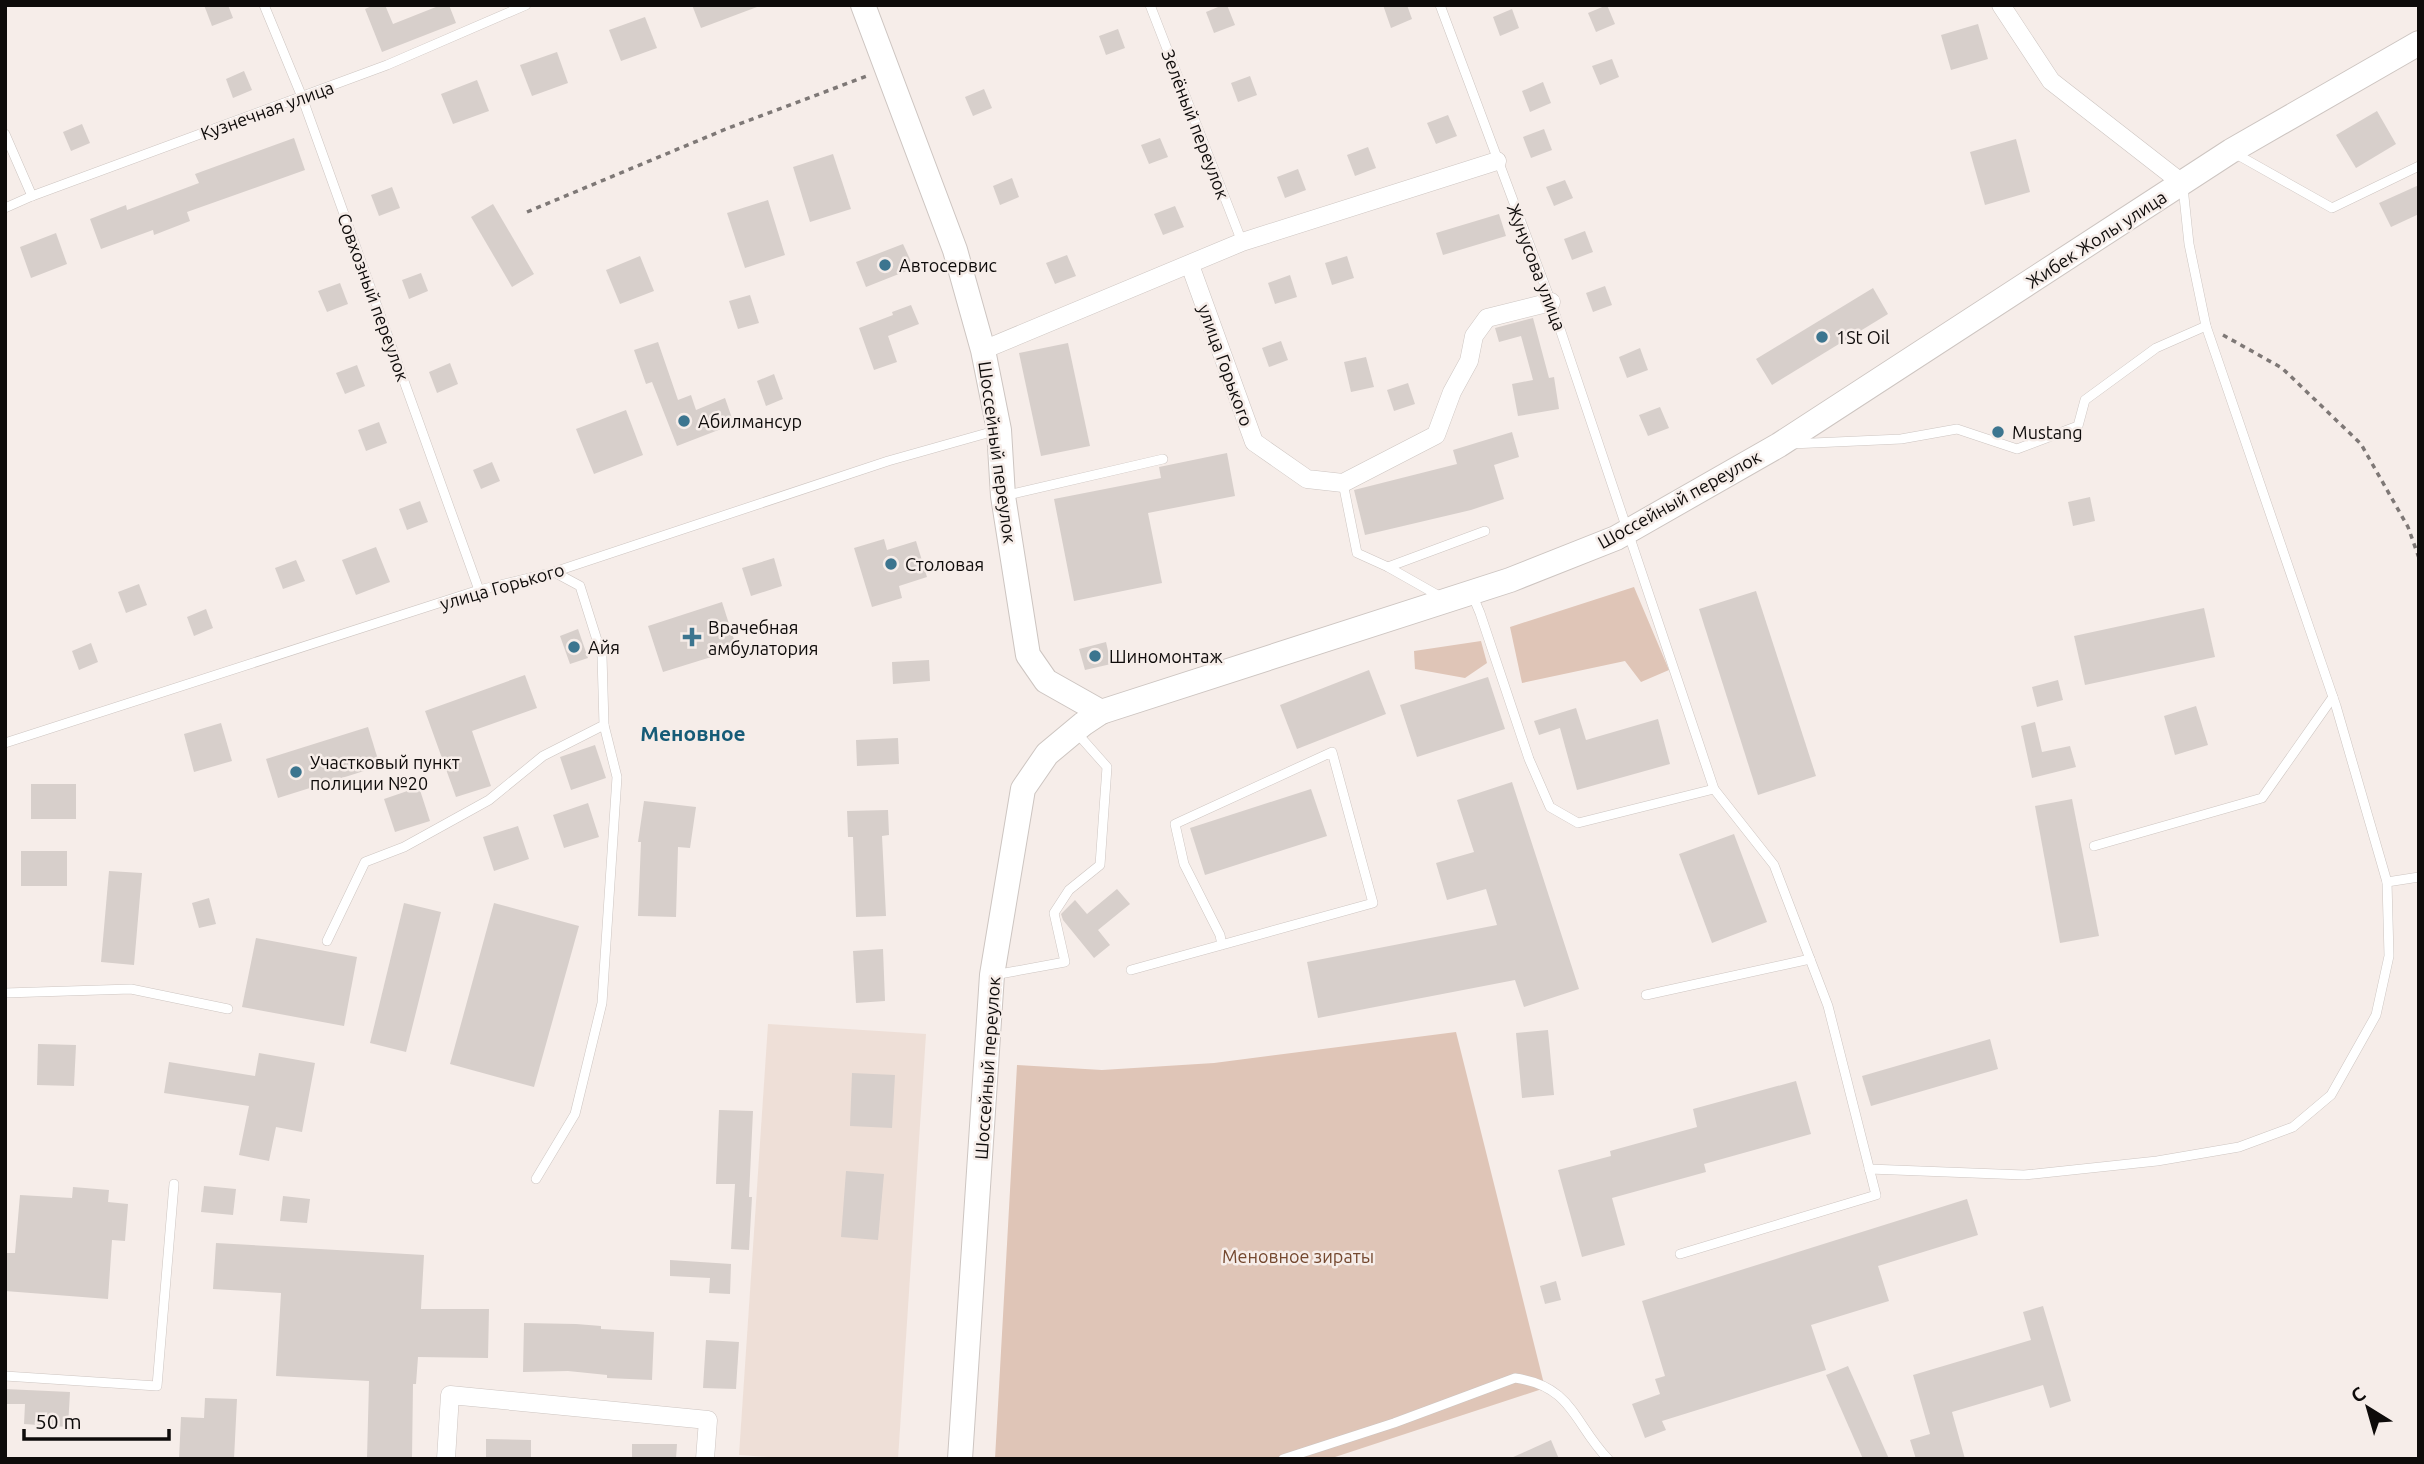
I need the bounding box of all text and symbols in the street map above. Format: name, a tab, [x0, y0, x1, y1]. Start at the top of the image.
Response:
street label: Зелёный переулок	[1158, 46, 1234, 202]
street label: Кузнечная улица	[198, 77, 336, 143]
street label: Жибек Жолы улица	[2022, 186, 2170, 292]
street label: Жунусова улица	[1504, 201, 1570, 333]
street label: Совхозный переулок	[334, 210, 414, 384]
place label: Автосервис	[899, 255, 997, 275]
marker: Автосервис	[877, 257, 893, 273]
street label: улица Горького	[1195, 301, 1257, 429]
place label: 1St Oil	[1836, 327, 1890, 347]
marker: 1St Oil	[1814, 329, 1830, 345]
street label: Шоссейный переулок	[975, 360, 1021, 544]
place label: Абилмансур	[698, 411, 802, 431]
marker: Абилмансур	[676, 413, 692, 429]
place label: Mustang	[2012, 422, 2083, 442]
marker: Mustang	[1990, 424, 2006, 440]
street label: Шоссейный переулок	[1594, 446, 1764, 552]
place label: Столовая	[905, 554, 984, 574]
marker: Столовая	[883, 556, 899, 572]
street label: улица Горького	[438, 559, 566, 613]
place label: Врачебная амбулатория	[708, 617, 818, 658]
marker: Врачебная амбулатория	[682, 627, 702, 647]
place label: Айя	[588, 637, 620, 657]
marker: Айя	[566, 639, 582, 655]
place label: Шиномонтаж	[1109, 646, 1224, 666]
marker: Шиномонтаж	[1087, 648, 1103, 664]
district label: Меновное	[640, 721, 746, 745]
place label: Участковый пункт полиции №20	[310, 752, 460, 793]
marker: Участковый пункт полиции №20	[288, 764, 304, 780]
street label: Шоссейный переулок	[971, 976, 1003, 1160]
park label: Меновное зираты	[1222, 1246, 1374, 1266]
north arrow	[2333, 1373, 2403, 1443]
text: С	[2346, 1382, 2369, 1407]
scale bar	[24, 1398, 170, 1442]
text: 50 m	[35, 1409, 82, 1433]

